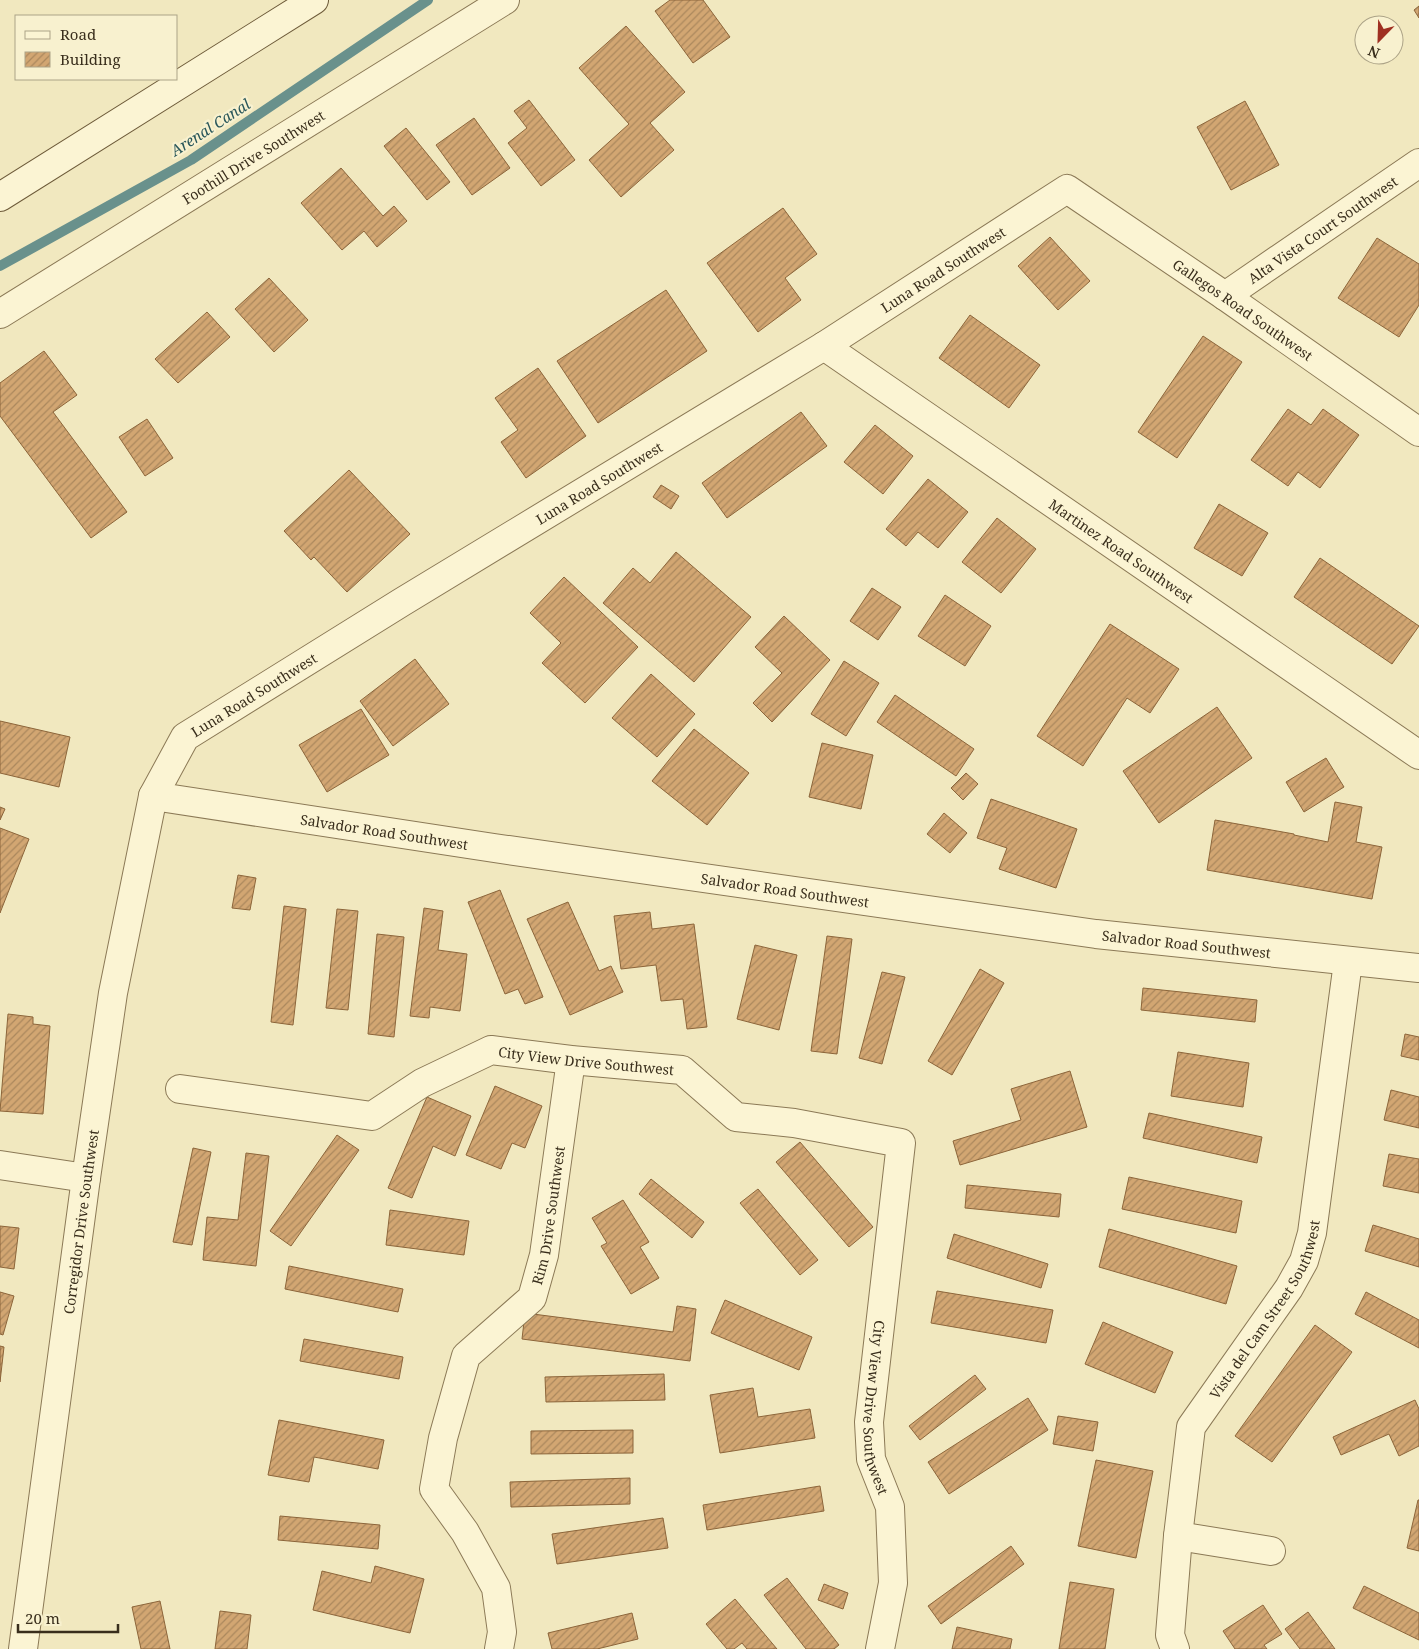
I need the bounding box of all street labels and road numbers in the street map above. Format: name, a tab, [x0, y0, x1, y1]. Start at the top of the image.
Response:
street label: Foothill Drive Southwest	[178, 105, 328, 208]
street label: Alta Vista Court Southwest	[1244, 171, 1401, 287]
street label: Luna Road Southwest	[877, 222, 1009, 316]
street label: Gallegos Road Southwest	[1169, 254, 1317, 364]
street label: Luna Road Southwest	[532, 437, 666, 528]
street label: Martinez Road Southwest	[1046, 494, 1197, 607]
street label: Luna Road Southwest	[187, 648, 320, 741]
street label: Salvador Road Southwest	[299, 809, 470, 853]
street label: Salvador Road Southwest	[700, 868, 870, 911]
street label: Salvador Road Southwest	[1101, 925, 1272, 962]
street label: City View Drive Southwest	[497, 1041, 675, 1079]
street label: Corregidor Drive Southwest	[58, 1128, 102, 1315]
street label: Rim Drive Southwest	[527, 1145, 569, 1287]
street label: Vista del Cam Street Southwest	[1205, 1219, 1323, 1402]
street label: City View Drive Southwest	[859, 1319, 894, 1497]

